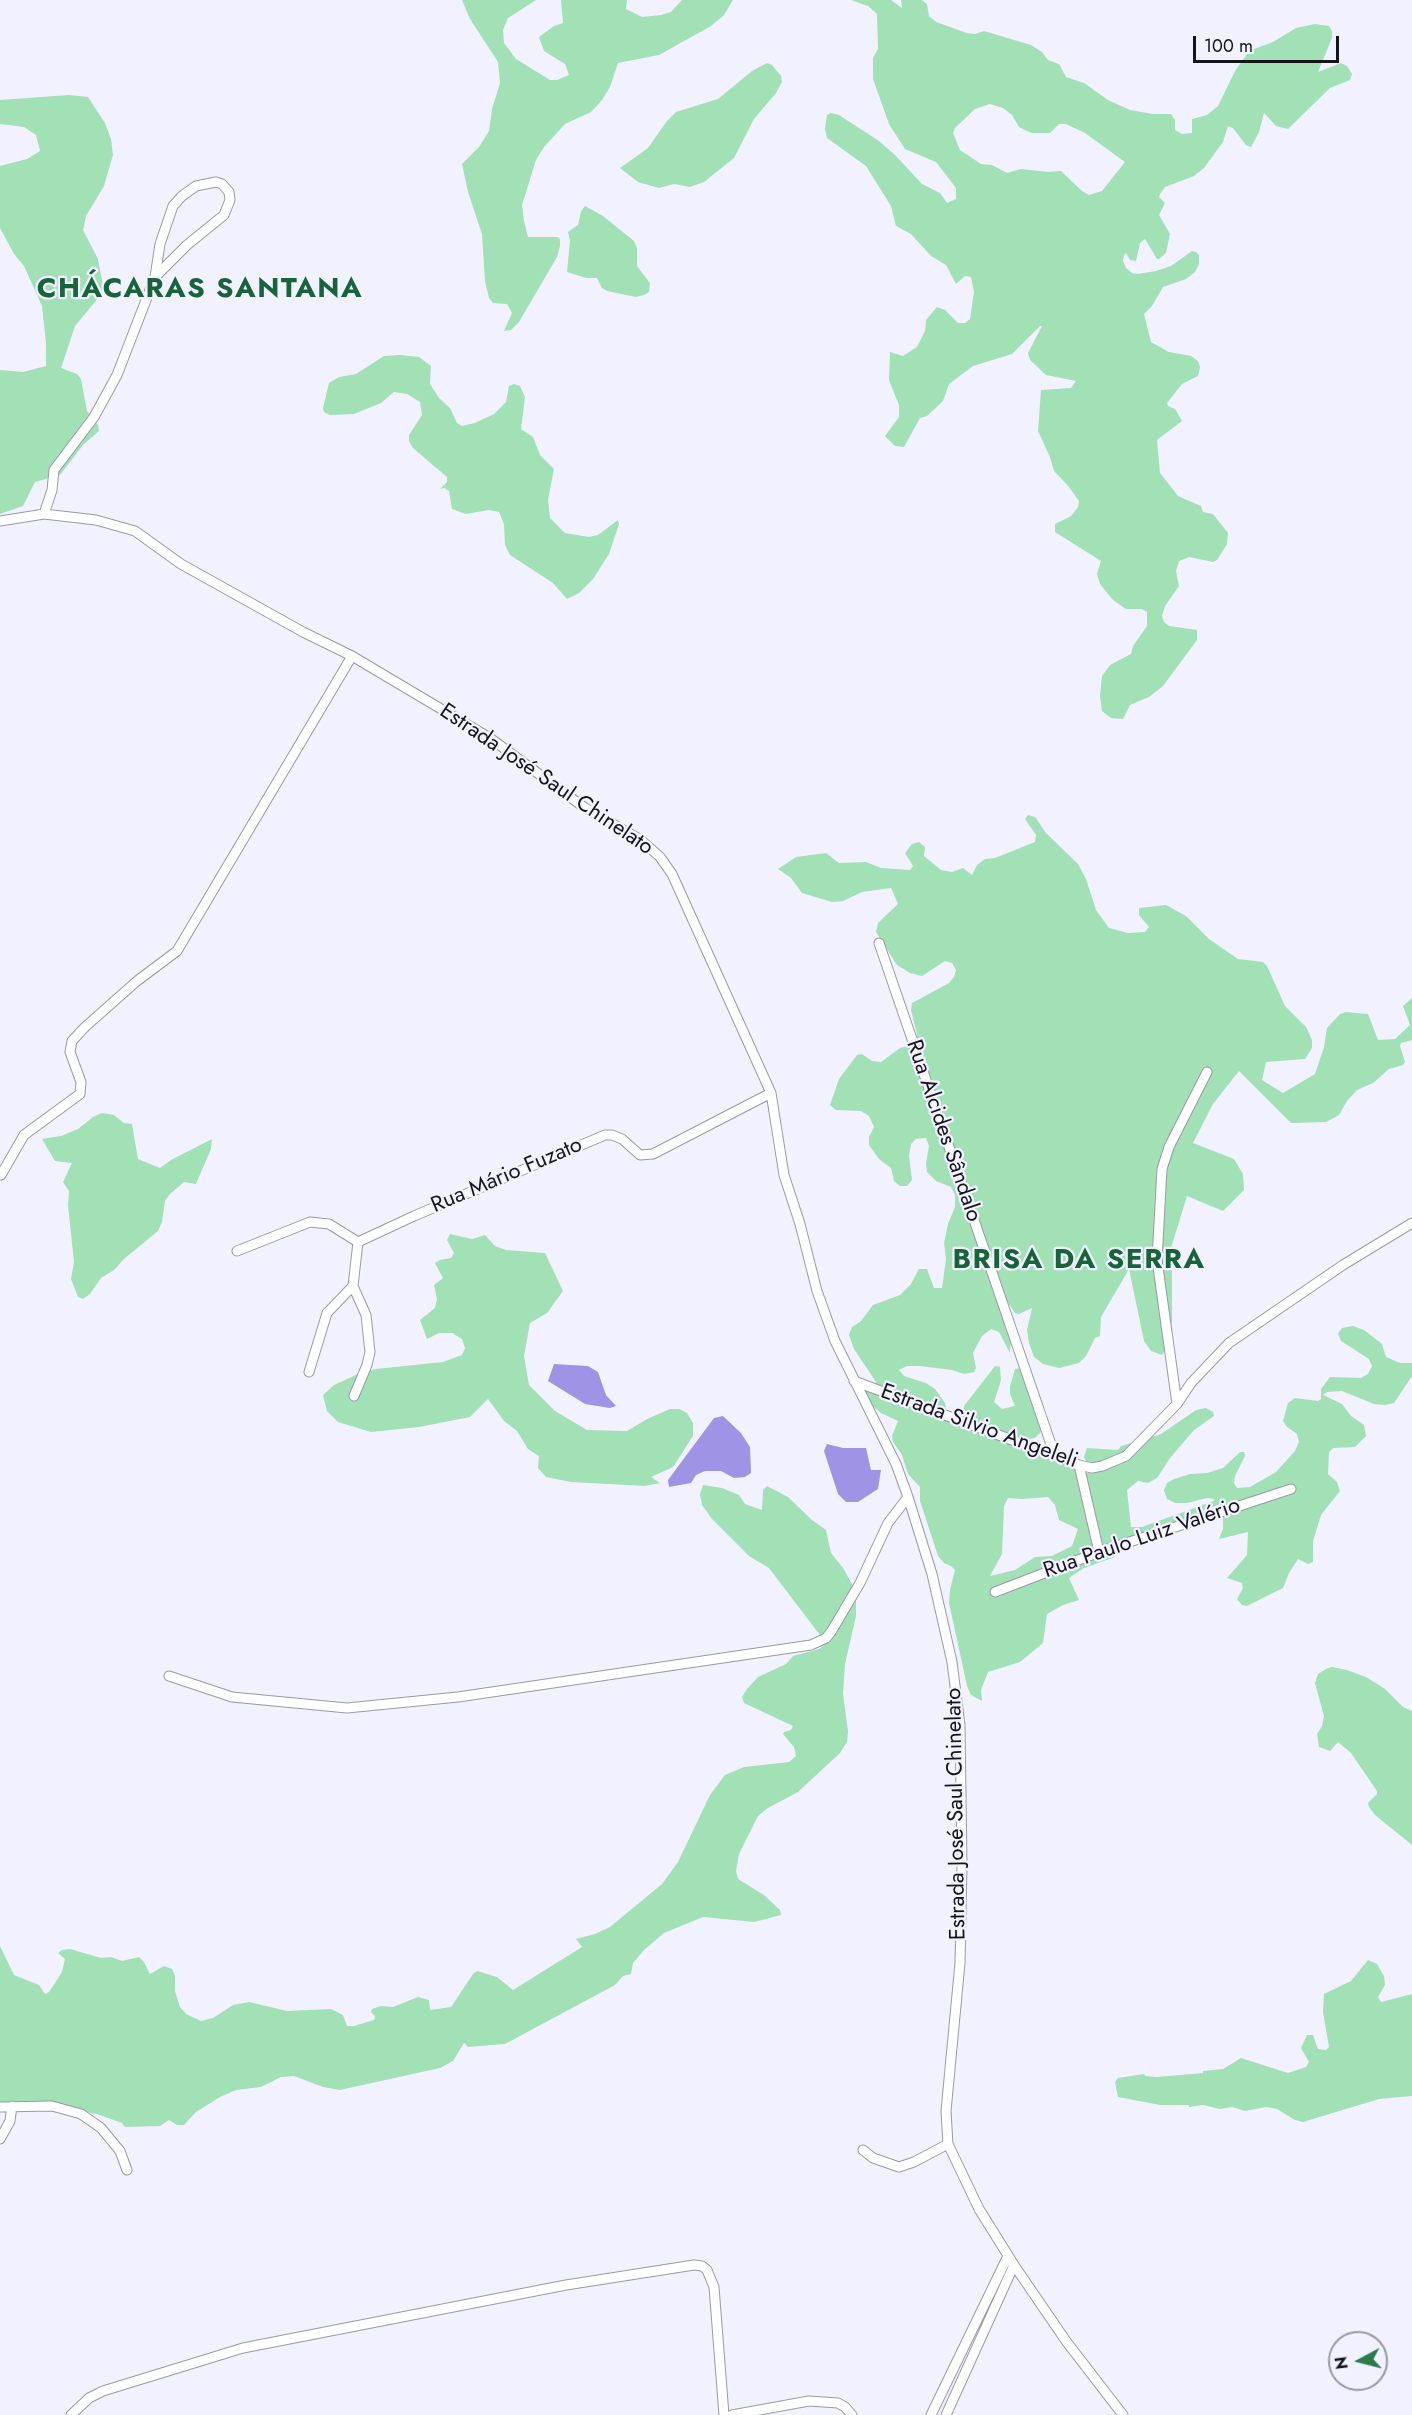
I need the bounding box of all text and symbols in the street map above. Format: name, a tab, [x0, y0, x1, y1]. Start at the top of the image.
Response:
scale bar	[1196, 24, 1342, 62]
text: 100 m	[1204, 33, 1253, 59]
district label: CHÁCARAS SANTANA	[37, 273, 363, 307]
street label: Estrada José Saul Chinelato	[434, 699, 658, 861]
street label: Rua Alcides Sândalo	[899, 1037, 987, 1225]
street label: Rua Mário Fuzato	[428, 1132, 586, 1220]
district label: BRISA DA SERRA	[952, 1244, 1206, 1278]
street label: Estrada Silvio Angeleli	[877, 1379, 1081, 1475]
street label: Rua Paulo Luiz Valério	[1040, 1493, 1244, 1585]
street label: Estrada José Saul Chinelato	[942, 1688, 972, 1940]
north arrow	[1328, 2331, 1388, 2391]
text: N	[1329, 2355, 1354, 2371]

